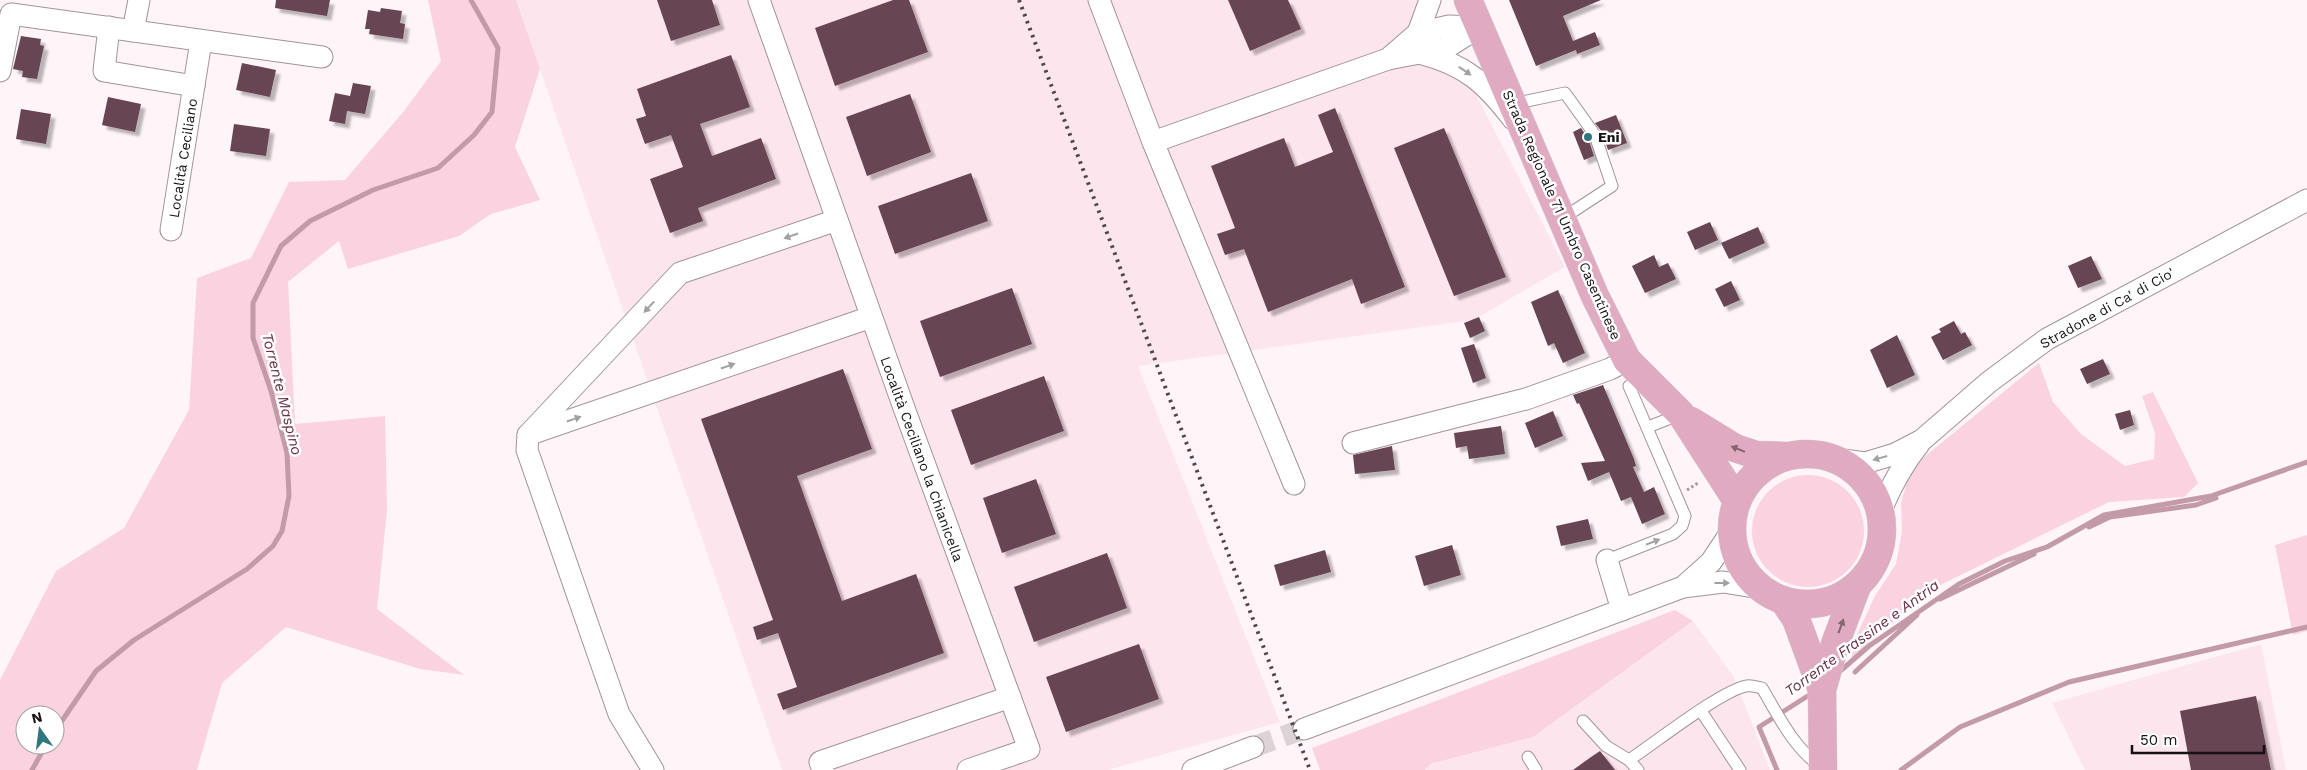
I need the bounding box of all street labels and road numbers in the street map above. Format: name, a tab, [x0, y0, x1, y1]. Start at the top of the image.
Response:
street label: Strada Regionale 71 Umbro Casentinese	[1500, 88, 1624, 342]
street label: Località Ceciliano	[166, 97, 200, 219]
street label: Stradone di Ca' di Cio'	[2037, 264, 2177, 352]
street label: Località Ceciliano la Chianicella	[877, 354, 967, 564]

